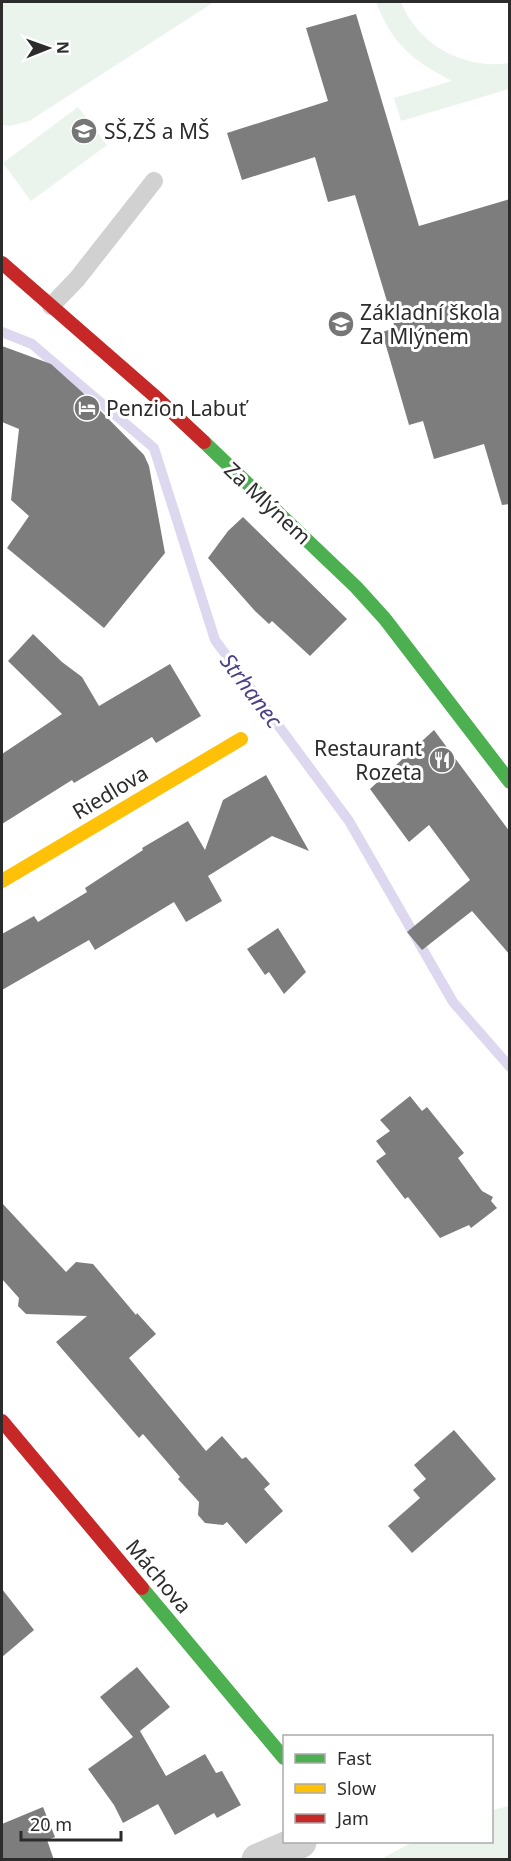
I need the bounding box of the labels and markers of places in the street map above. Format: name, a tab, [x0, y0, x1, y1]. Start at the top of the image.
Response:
school or university icon: SŠ,ZŠ a MŠ	[69, 116, 99, 146]
place label: SŠ,ZŠ a MŠ	[104, 117, 210, 145]
place label: Základní škola Za Mlýnem	[360, 298, 500, 350]
school or university icon: Základní škola Za Mlýnem	[326, 309, 356, 339]
hotel icon: Penzion Labuť	[72, 393, 102, 423]
place label: Penzion Labuť	[106, 394, 249, 422]
place label: Restaurant Rozeta	[314, 734, 422, 786]
restaurant icon: Restaurant Rozeta	[427, 745, 457, 775]

